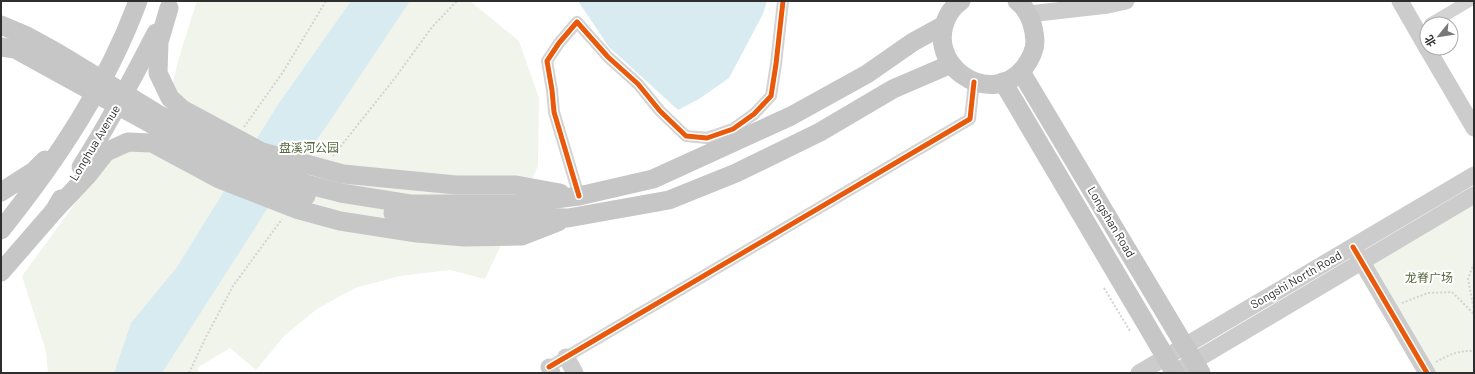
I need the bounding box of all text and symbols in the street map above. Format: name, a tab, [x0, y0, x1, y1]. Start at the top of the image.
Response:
north arrow	[1419, 16, 1459, 56]
text: 北	[1422, 33, 1438, 49]
street label: Longhua Avenue	[66, 102, 122, 183]
park label: 盘溪河公园	[279, 140, 339, 154]
street label: Longshan Road	[1085, 184, 1138, 259]
street label: Songshi North Road	[1247, 247, 1344, 311]
park label: 龙脊广场	[1405, 270, 1453, 284]

